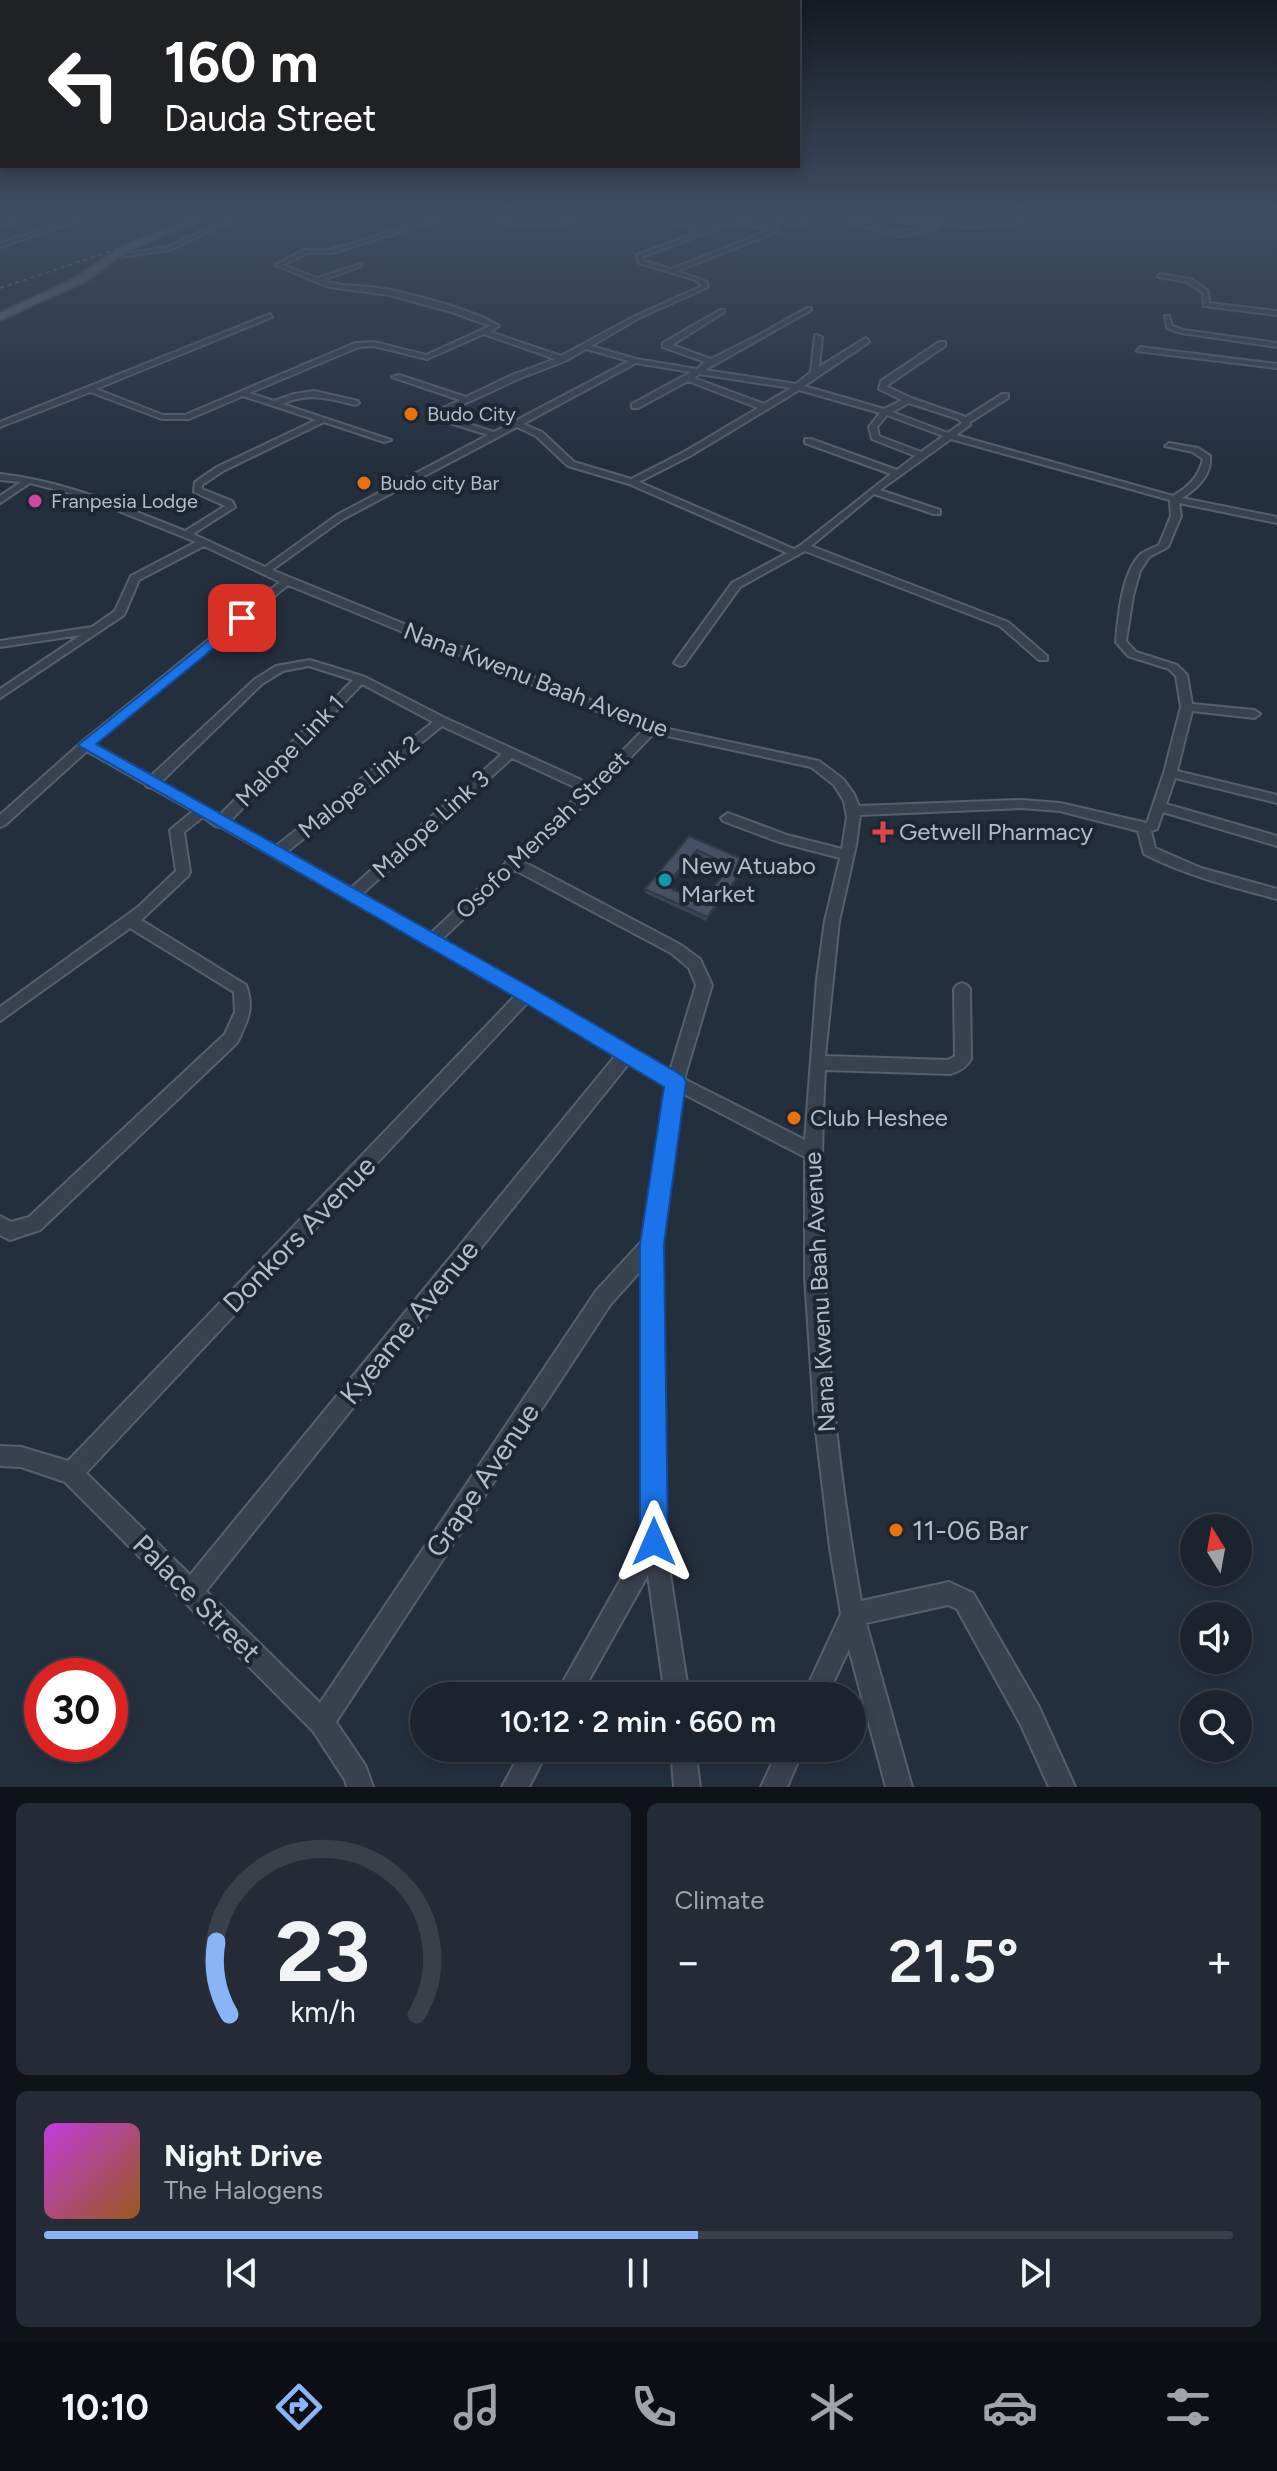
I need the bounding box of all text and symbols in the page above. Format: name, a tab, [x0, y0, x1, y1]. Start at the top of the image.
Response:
text: 160 m	[164, 29, 319, 96]
icon: left	[32, 32, 136, 136]
text: Dauda Street	[164, 97, 376, 140]
place label: Budo City	[427, 402, 516, 426]
marker: Budo City	[402, 405, 420, 423]
place label: Budo city Bar	[380, 471, 500, 495]
marker: Budo city Bar	[355, 474, 373, 492]
place label: Franpesia Lodge	[51, 489, 198, 513]
marker: Franpesia Lodge	[26, 492, 44, 510]
pin	[208, 584, 276, 652]
icon: arrive	[220, 596, 264, 640]
street label: Nana Kwenu Baah Avenue	[400, 616, 672, 743]
street label: Malope Link 1	[229, 689, 350, 812]
street label: Malope Link 2	[292, 729, 425, 844]
street label: Osofo Mensah Street	[449, 745, 634, 925]
street label: Malope Link 3	[366, 764, 495, 884]
place label: Getwell Pharmacy	[899, 817, 1094, 846]
marker: Getwell Pharmacy	[874, 823, 892, 841]
place label: New Atuabo Market	[681, 851, 816, 908]
marker: New Atuabo Market	[656, 871, 674, 889]
place label: Club Heshee	[810, 1103, 948, 1132]
marker: Club Heshee	[785, 1109, 803, 1127]
street label: Donkors Avenue	[216, 1149, 382, 1319]
street label: Nana Kwenu Baah Avenue	[798, 1151, 841, 1433]
street label: Kyeame Avenue	[332, 1233, 486, 1411]
street label: Grape Avenue	[418, 1397, 546, 1563]
position arrow	[612, 1500, 696, 1584]
place label: 11-06 Bar	[912, 1513, 1029, 1547]
north arrow	[1180, 1514, 1252, 1586]
map controls	[1180, 1514, 1252, 1762]
marker: 11-06 Bar	[887, 1521, 905, 1539]
street label: Palace Street	[126, 1527, 268, 1669]
button: sound	[1180, 1602, 1252, 1674]
speed limit sign: 30	[24, 1658, 128, 1762]
button: search	[1180, 1690, 1252, 1762]
text: 10:12 · 2 min · 660 m	[500, 1703, 776, 1740]
text: Climate	[675, 1884, 764, 1916]
text: 23	[276, 1902, 370, 2002]
text: 21.5°	[889, 1925, 1019, 1997]
text: −	[675, 1935, 702, 1988]
text: +	[1206, 1935, 1233, 1988]
text: km/h	[291, 1995, 356, 2029]
text: Night Drive	[164, 2137, 322, 2174]
text: The Halogens	[164, 2174, 323, 2206]
icon: previous	[220, 2251, 264, 2295]
icon: pause	[616, 2251, 660, 2295]
icon: next	[1013, 2251, 1057, 2295]
icon: directions	[271, 2379, 327, 2435]
icon: music	[449, 2379, 505, 2435]
icon: phone	[626, 2379, 682, 2435]
icon: climate	[804, 2379, 860, 2435]
icon: car	[982, 2379, 1038, 2435]
icon: filters	[1160, 2379, 1216, 2435]
text: 10:10	[61, 2386, 149, 2429]

